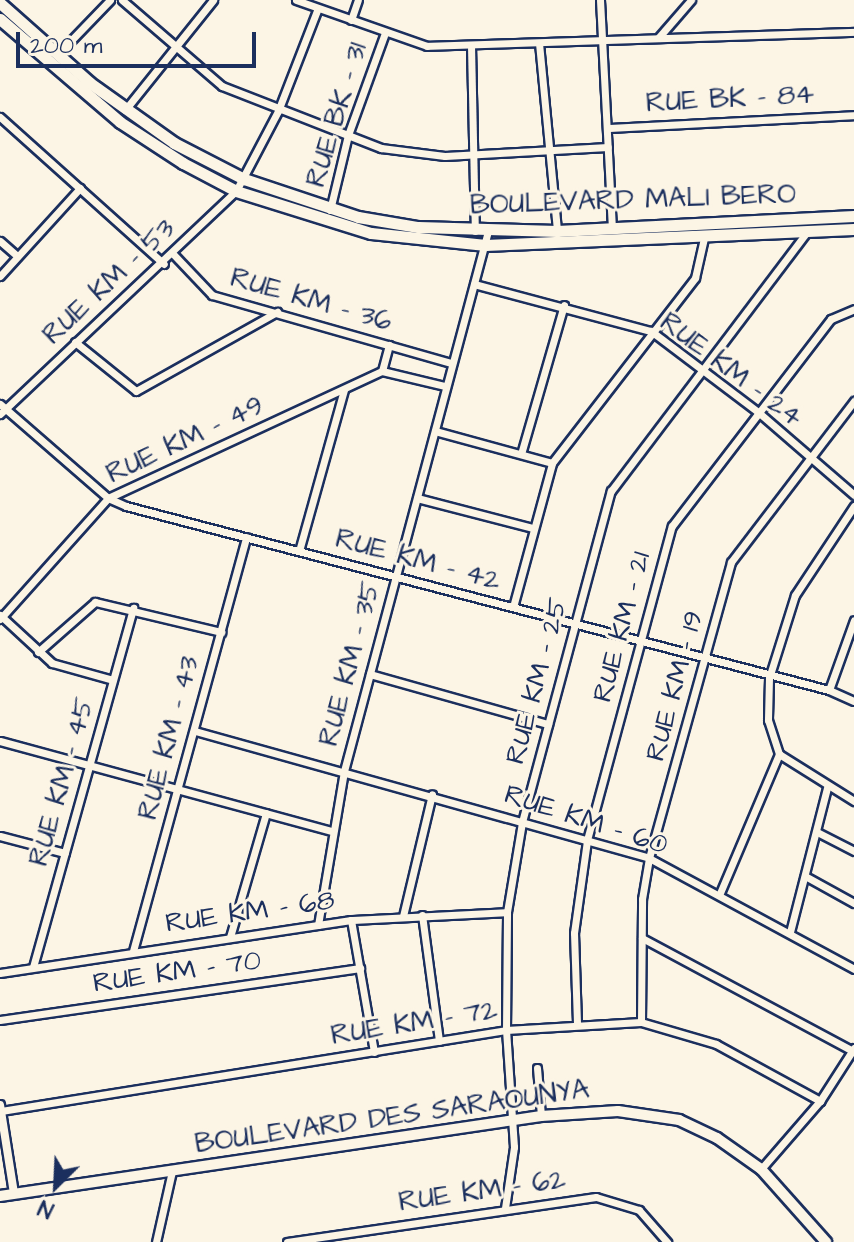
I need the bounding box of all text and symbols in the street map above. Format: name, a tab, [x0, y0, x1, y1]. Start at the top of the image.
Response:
scale bar	[20, 16, 260, 66]
text: 200 m	[30, 29, 102, 63]
street label: RUE BK - 31	[299, 39, 375, 191]
street label: RUE BK - 84	[645, 78, 815, 120]
street label: BOULEVARD MALI BERO	[469, 178, 797, 222]
street label: RUE KM - 53	[36, 212, 182, 352]
street label: RUE KM - 36	[226, 261, 396, 339]
street label: RUE KM - 24	[653, 305, 809, 435]
street label: RUE KM - 49	[101, 389, 269, 491]
street label: RUE KM - 42	[332, 522, 504, 598]
street label: RUE KM - 21	[586, 548, 658, 706]
street label: RUE KM - 35	[312, 578, 388, 750]
street label: RUE KM - 25	[499, 594, 575, 768]
street label: RUE KM - 19	[639, 607, 711, 765]
street label: RUE KM - 43	[131, 653, 207, 823]
street label: RUE KM - 45	[22, 694, 102, 870]
street label: RUE KM - 60	[500, 778, 672, 862]
street label: RUE KM - 68	[163, 884, 337, 940]
street label: RUE KM - 70	[91, 944, 263, 1000]
street label: RUE KM - 72	[328, 993, 500, 1053]
street label: BOULEVARD DES SARAOUNYA	[193, 1073, 591, 1161]
north arrow	[16, 1146, 96, 1226]
street label: RUE KM - 62	[396, 1163, 568, 1219]
text: N	[33, 1191, 59, 1225]

